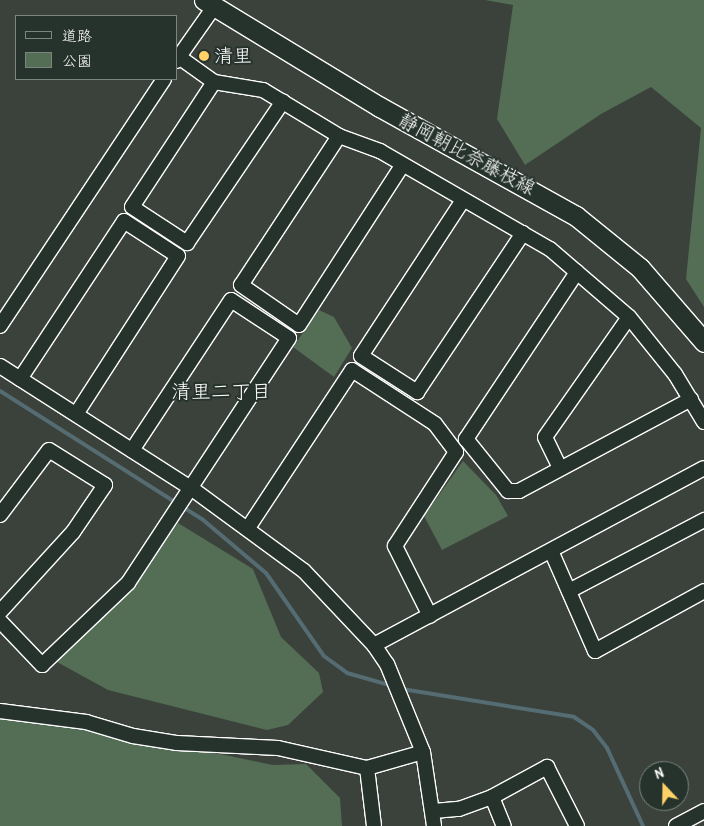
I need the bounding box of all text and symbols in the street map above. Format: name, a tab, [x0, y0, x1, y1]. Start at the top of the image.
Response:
legend	[15, 15, 178, 80]
text: 道路	[62, 25, 92, 46]
place label: 清里	[214, 45, 252, 67]
text: 公園	[62, 50, 92, 71]
marker: 清里	[198, 50, 210, 62]
street label: 静岡朝比奈藤枝線	[395, 108, 539, 200]
district label: 清里二丁目	[171, 378, 271, 402]
north arrow	[639, 761, 689, 811]
text: N	[652, 762, 666, 783]

